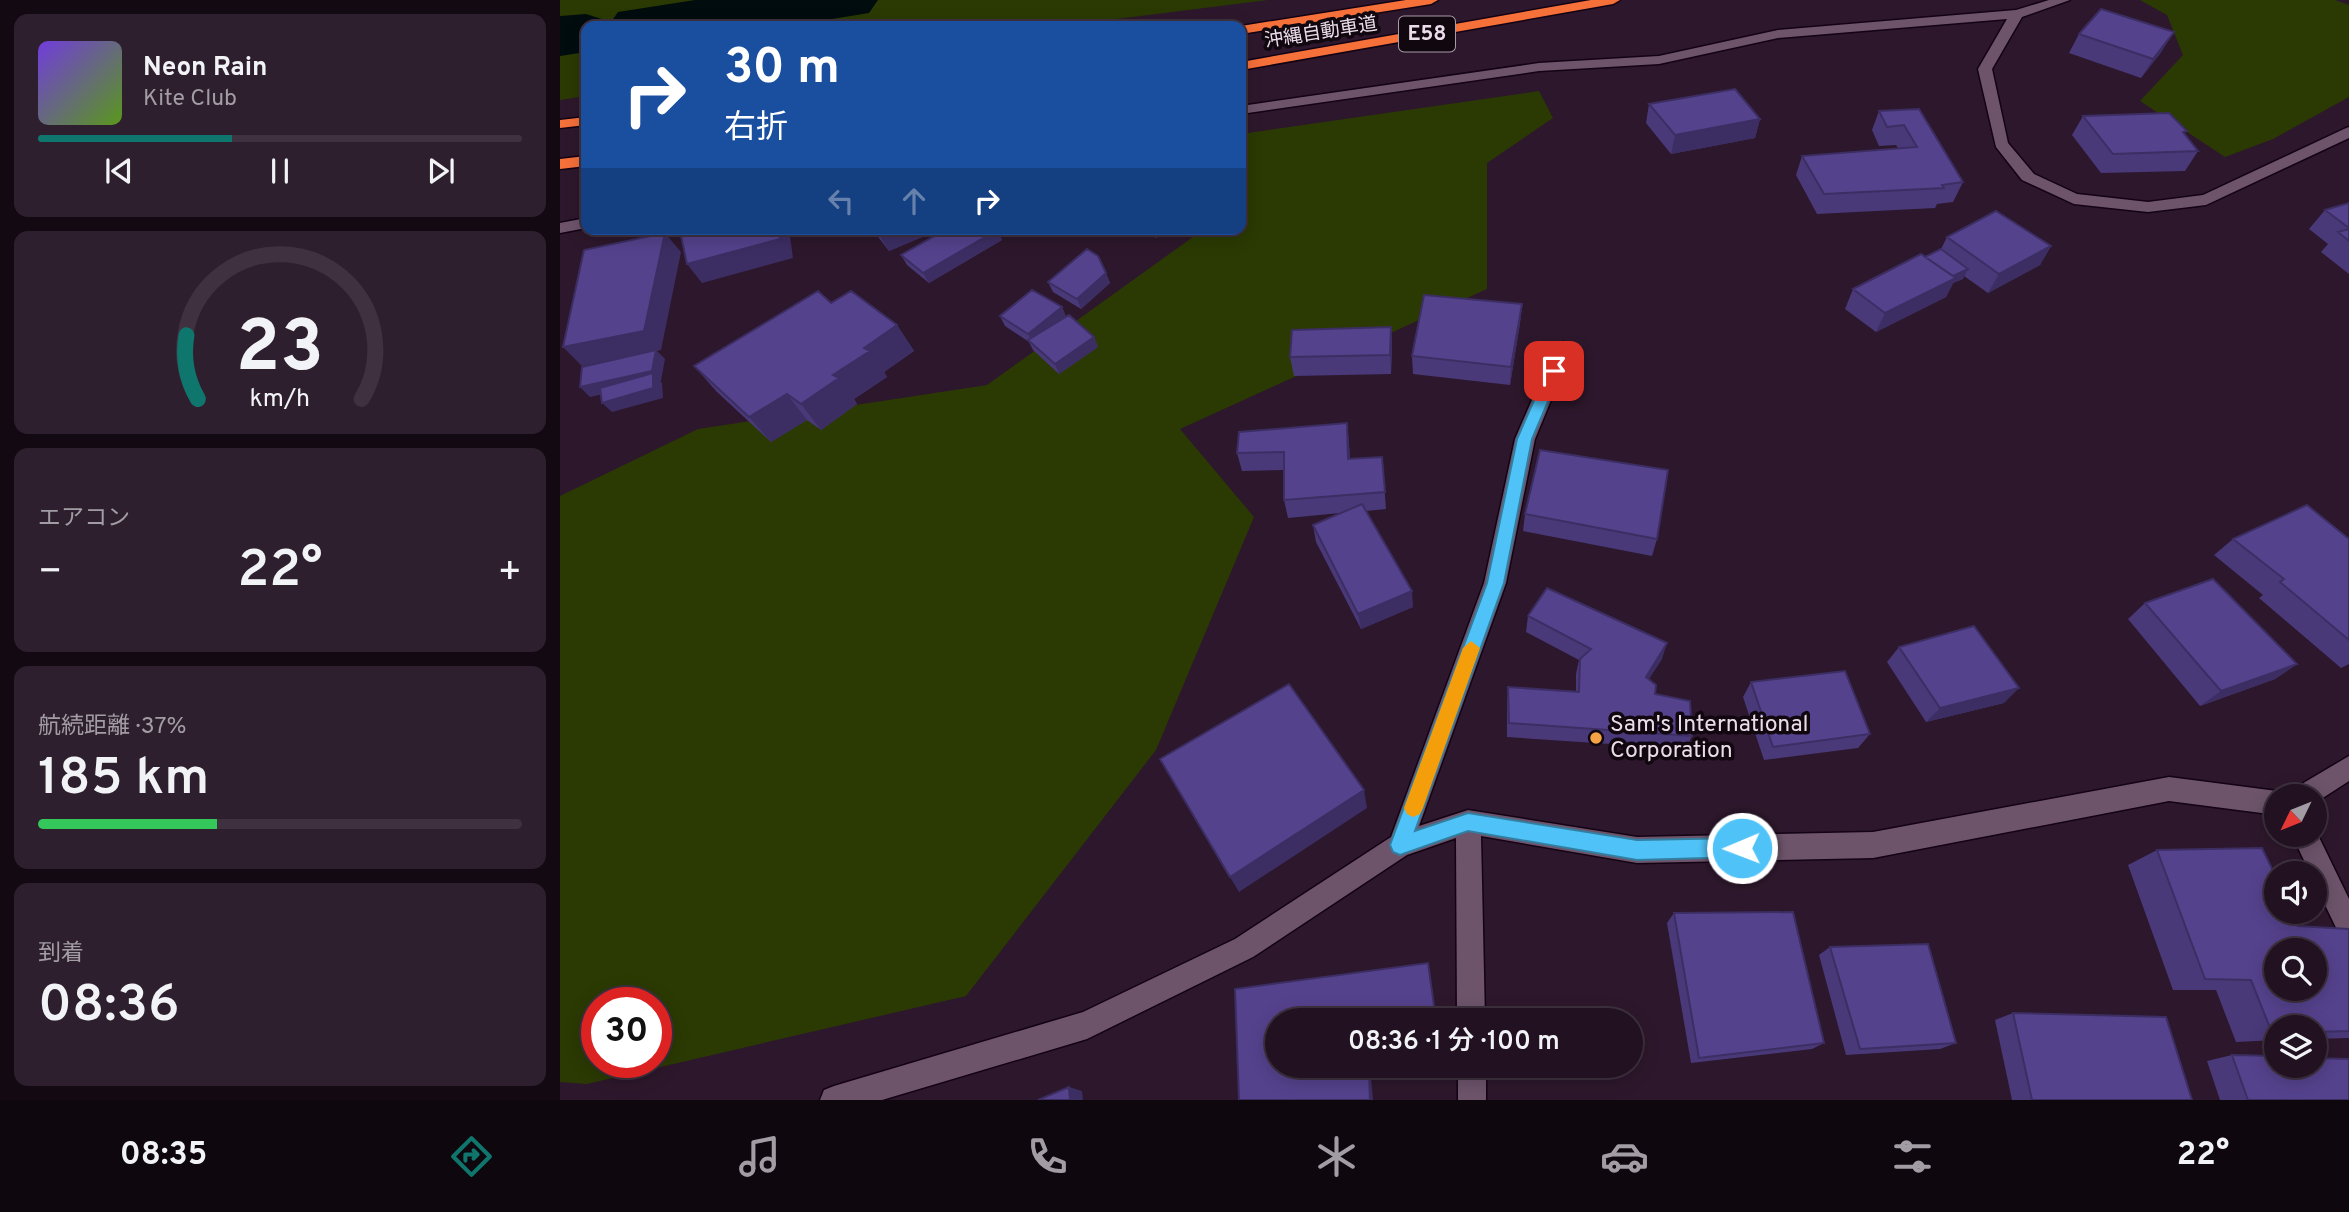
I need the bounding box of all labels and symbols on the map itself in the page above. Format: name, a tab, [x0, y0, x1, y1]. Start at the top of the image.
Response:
street label: 沖縄自動車道	[1263, 12, 1379, 54]
road number: E58	[1399, 16, 1455, 52]
pin	[1524, 341, 1584, 401]
place label: Sam's International Corporation	[1610, 711, 1809, 766]
marker: Sam's International Corporation	[1588, 730, 1604, 746]
north arrow	[2264, 784, 2328, 847]
position arrow	[1705, 811, 1779, 885]
speed limit sign: 30	[581, 987, 672, 1078]

